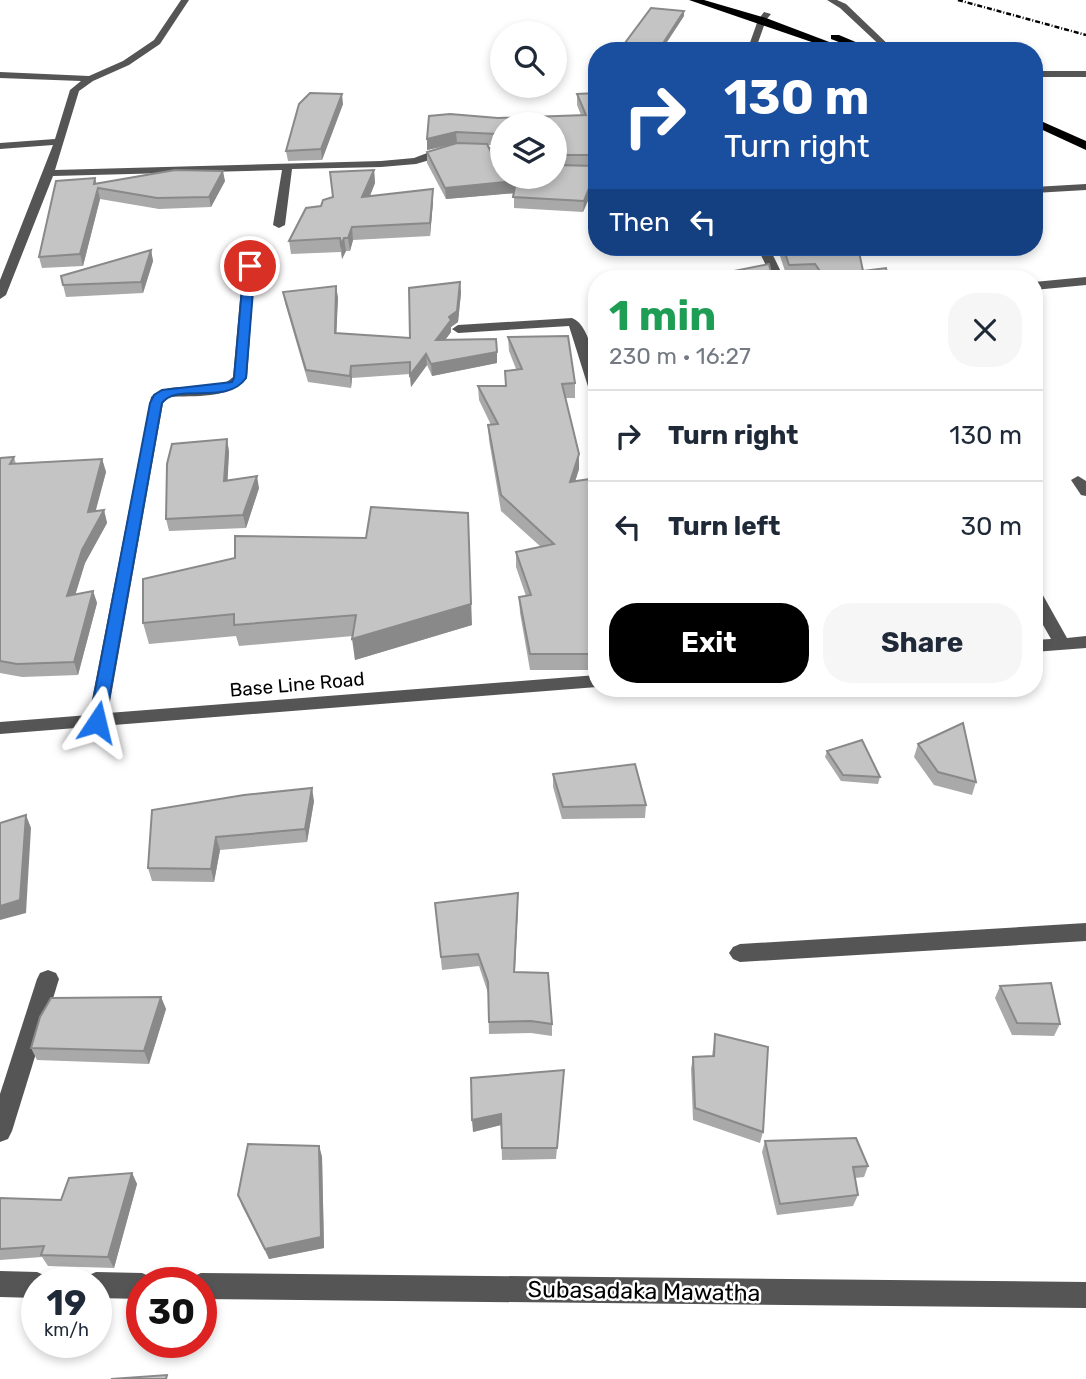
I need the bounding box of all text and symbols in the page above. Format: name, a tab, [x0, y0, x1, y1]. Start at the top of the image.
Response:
map controls	[490, 21, 567, 189]
button: search	[490, 21, 567, 98]
text: 130 m	[724, 68, 869, 126]
icon: right	[609, 70, 700, 161]
button: layers	[490, 112, 567, 189]
text: Turn right	[724, 127, 869, 165]
icon: left	[684, 203, 722, 241]
text: Then	[609, 207, 670, 238]
pin	[220, 236, 280, 296]
icon: arrive	[231, 247, 269, 285]
text: 1 min	[609, 291, 716, 341]
button: close	[948, 293, 1022, 367]
text: 230 m · 16:27	[609, 342, 751, 370]
icon: right	[609, 417, 647, 455]
text: Turn right	[668, 420, 798, 451]
text: 130 m	[949, 420, 1022, 451]
icon: left	[609, 508, 647, 546]
text: Turn left	[668, 511, 780, 542]
text: 30 m	[960, 511, 1022, 542]
button: Exit	[609, 603, 809, 683]
button: Share	[823, 603, 1022, 683]
street label: Base Line Road	[229, 667, 365, 702]
position arrow	[60, 685, 134, 759]
speed limit sign: 30	[126, 1267, 217, 1358]
street label: Subasadaka Mawatha	[527, 1275, 761, 1307]
text: 19	[47, 1282, 86, 1324]
text: km/h	[44, 1319, 89, 1341]

